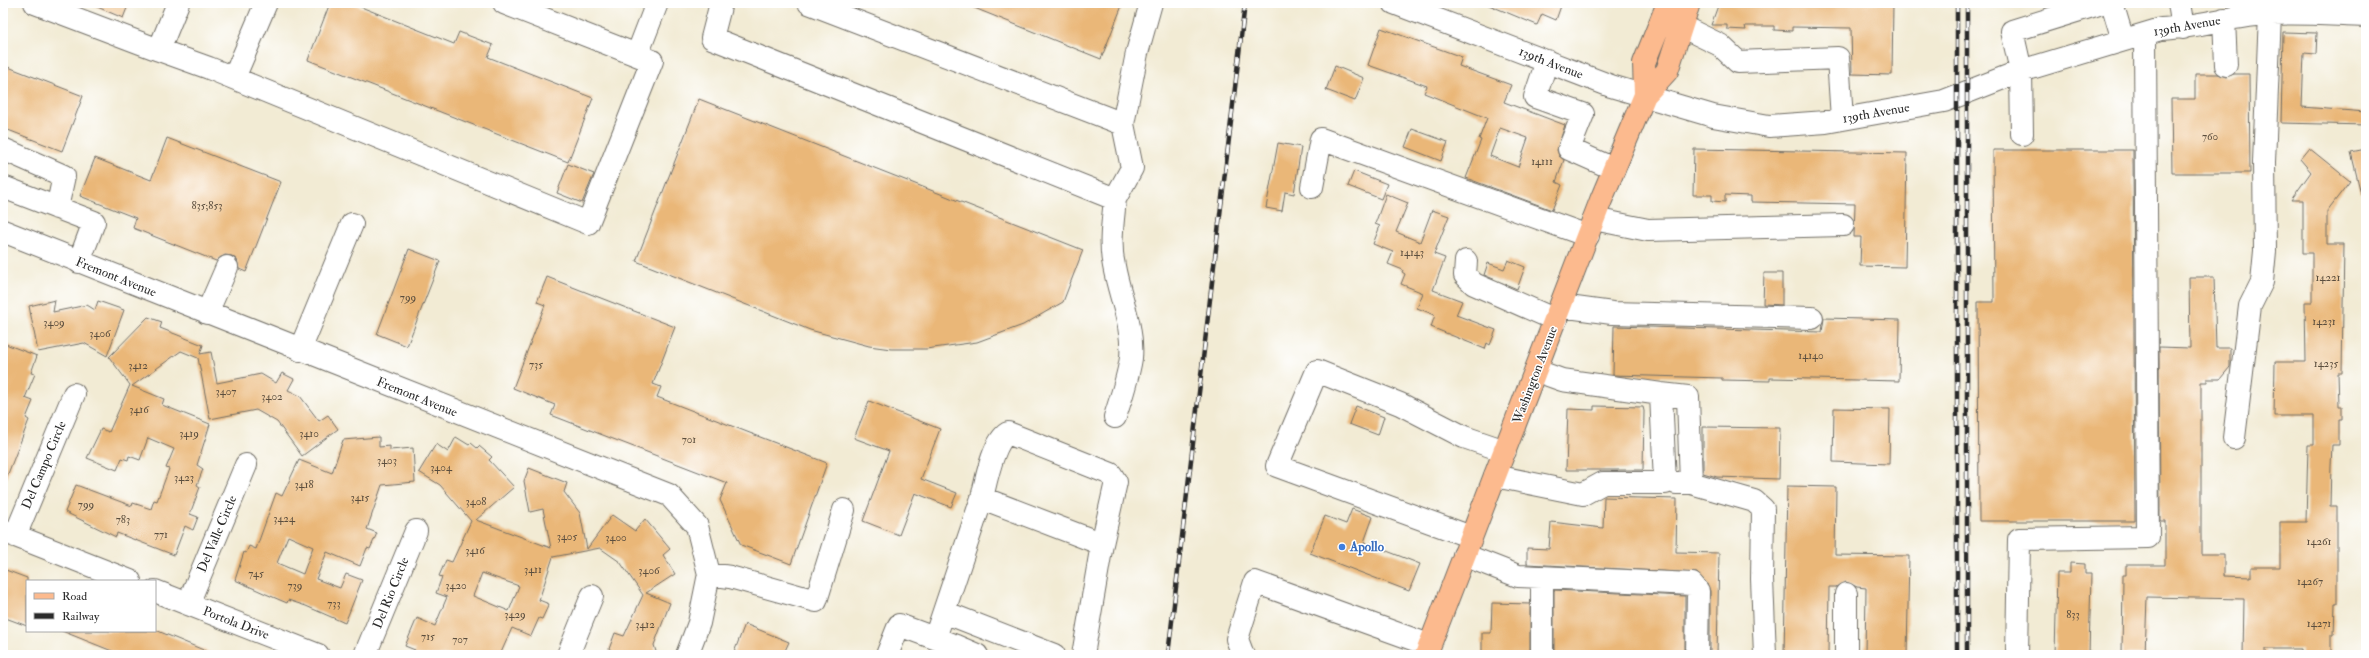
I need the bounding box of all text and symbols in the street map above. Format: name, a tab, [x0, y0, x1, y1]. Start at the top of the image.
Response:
street label: 139th Avenue	[2152, 12, 2222, 40]
street label: 139th Avenue	[1517, 43, 1586, 83]
street label: 139th Avenue	[1841, 99, 1911, 127]
house number: 760	[2202, 130, 2218, 143]
house number: 14111	[1531, 155, 1553, 168]
house number: 835;853	[191, 199, 223, 212]
house number: 14143	[1400, 246, 1424, 259]
street label: Fremont Avenue	[73, 254, 159, 301]
house number: 14221	[2316, 271, 2341, 284]
house number: 799	[400, 291, 416, 304]
house number: 14231	[2312, 315, 2336, 328]
house number: 3409	[43, 316, 65, 329]
street label: Washington Avenue	[1509, 324, 1561, 427]
house number: 3406	[89, 327, 112, 340]
house number: 14140	[1798, 349, 1824, 362]
house number: 14235	[2314, 357, 2338, 370]
house number: 735	[529, 358, 543, 371]
house number: 3412	[128, 359, 148, 372]
street label: Fremont Avenue	[374, 374, 460, 421]
house number: 3407	[216, 385, 236, 398]
house number: 3402	[261, 390, 283, 403]
house number: 3416	[129, 403, 150, 416]
street label: Del Campo Circle	[18, 418, 71, 512]
house number: 3419	[179, 427, 199, 440]
house number: 3410	[299, 427, 319, 440]
house number: 701	[682, 433, 696, 446]
house number: 3403	[377, 454, 397, 467]
house number: 3404	[430, 461, 453, 474]
house number: 3423	[174, 471, 194, 484]
house number: 3418	[294, 478, 314, 491]
house number: 3415	[351, 491, 370, 504]
street label: Del Valle Circle	[194, 493, 241, 575]
house number: 3408	[466, 495, 486, 508]
house number: 799	[78, 498, 94, 511]
house number: 3424	[273, 512, 296, 525]
house number: 783	[116, 513, 130, 526]
house number: 771	[154, 528, 168, 541]
house number: 3405	[557, 530, 577, 543]
house number: 3400	[605, 531, 627, 544]
house number: 14261	[2307, 535, 2332, 548]
place label: Apollo	[1349, 539, 1385, 556]
marker: Apollo	[1337, 542, 1347, 552]
house number: 3416	[465, 544, 486, 557]
street label: Del Rio Circle	[369, 555, 413, 631]
house number: 3411	[524, 563, 542, 576]
house number: 3406	[638, 564, 661, 577]
house number: 745	[248, 567, 264, 580]
house number: 14267	[2297, 575, 2323, 588]
house number: 739	[288, 579, 302, 592]
house number: 3420	[445, 579, 467, 592]
legend	[26, 580, 156, 632]
text: Road	[62, 589, 87, 604]
house number: 733	[327, 597, 341, 610]
street label: Portola Drive	[201, 603, 272, 643]
house number: 3429	[504, 608, 526, 621]
house number: 833	[2066, 608, 2080, 621]
text: Railway	[62, 609, 100, 624]
house number: 14271	[2307, 617, 2331, 630]
house number: 3412	[635, 618, 655, 631]
house number: 715	[421, 630, 435, 643]
house number: 707	[452, 633, 468, 646]

